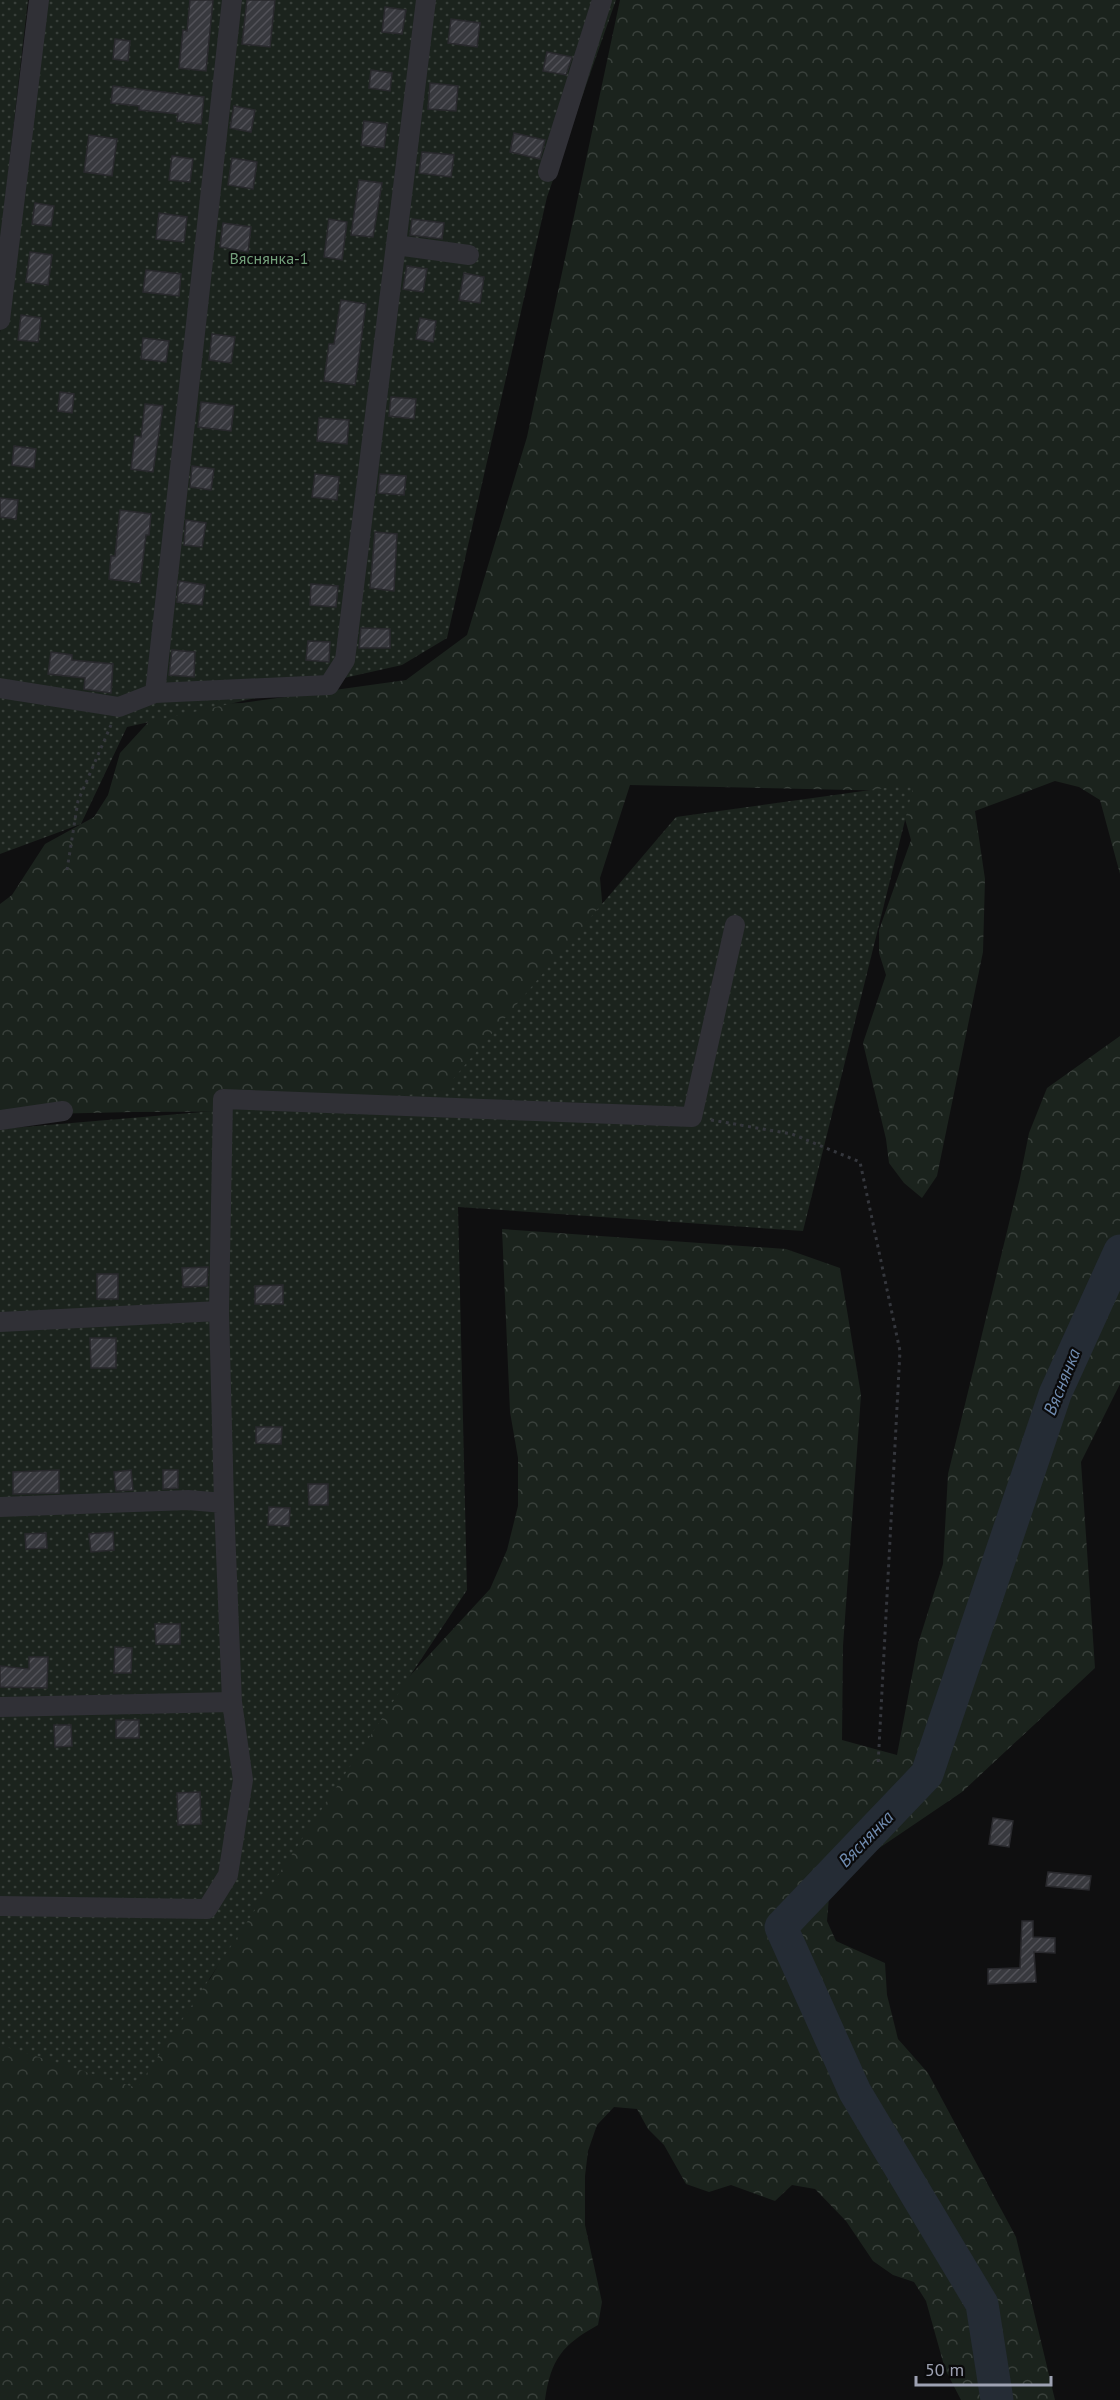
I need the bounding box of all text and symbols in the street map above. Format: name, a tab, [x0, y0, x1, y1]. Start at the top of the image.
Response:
park label: Вяснянка-1	[229, 248, 309, 268]
water label: Вяснянка	[1038, 1345, 1085, 1418]
water label: Вяснянка	[833, 1805, 898, 1872]
scale bar	[916, 2349, 1051, 2387]
text: 50 m	[925, 2358, 964, 2381]

